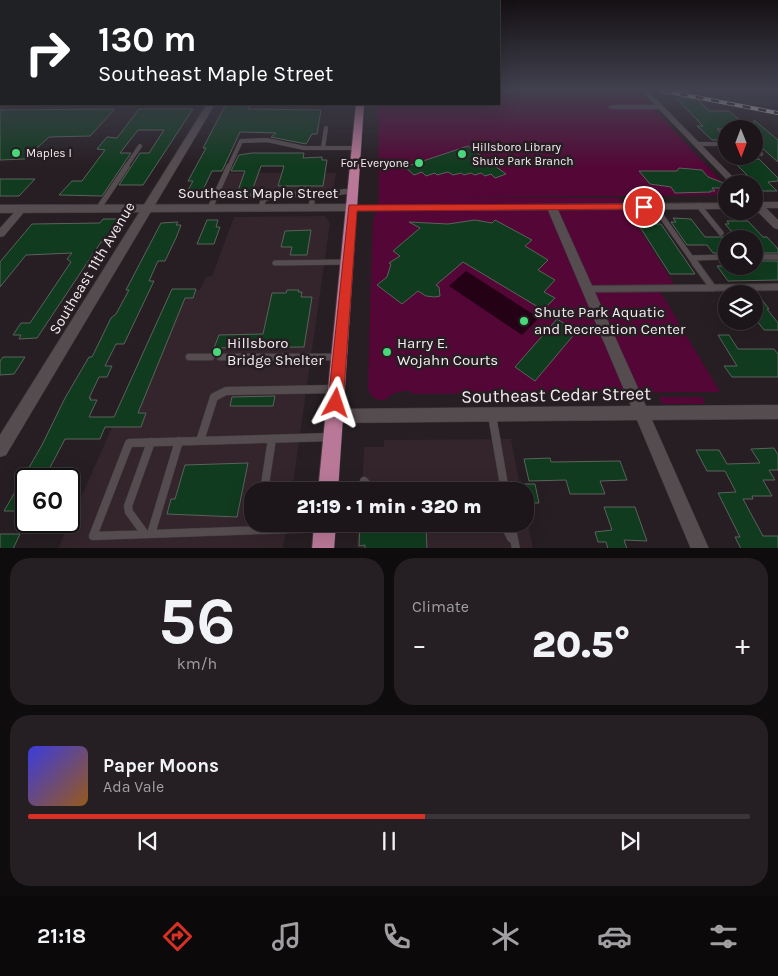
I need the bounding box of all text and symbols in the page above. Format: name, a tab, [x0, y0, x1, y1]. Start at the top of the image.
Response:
text: 130 m	[98, 19, 196, 60]
icon: right	[15, 20, 80, 85]
text: Southeast Maple Street	[98, 61, 333, 87]
north arrow	[718, 120, 762, 165]
map controls	[718, 120, 763, 330]
place label: Hillsboro Library Shute Park Branch	[472, 140, 574, 168]
place label: Maples I	[26, 146, 72, 160]
marker: Maples I	[10, 147, 22, 159]
marker: Hillsboro Library Shute Park Branch	[456, 148, 468, 160]
place label: For Everyone	[340, 156, 409, 170]
marker: For Everyone	[413, 157, 425, 169]
button: sound	[718, 175, 763, 220]
street label: Southeast Maple Street	[178, 184, 339, 202]
pin	[623, 186, 665, 228]
icon: arrive	[630, 193, 658, 221]
street label: Southeast 11th Avenue	[45, 198, 139, 338]
button: search	[718, 230, 763, 275]
button: layers	[718, 285, 763, 330]
place label: Shute Park Aquatic and Recreation Center	[534, 303, 686, 338]
marker: Shute Park Aquatic and Recreation Center	[518, 315, 530, 327]
place label: Hillsboro Bridge Shelter	[227, 334, 324, 369]
place label: Harry E. Wojahn Courts	[397, 334, 498, 369]
marker: Hillsboro Bridge Shelter	[211, 346, 223, 358]
marker: Harry E. Wojahn Courts	[381, 346, 393, 358]
position arrow	[309, 376, 361, 428]
street label: Southeast Cedar Street	[461, 382, 651, 408]
speed limit sign: 60	[15, 468, 80, 533]
text: 21:19 · 1 min · 320 m	[296, 496, 482, 518]
text: 56	[158, 583, 236, 659]
text: Climate	[412, 597, 469, 616]
text: 20.5°	[532, 622, 630, 667]
text: −	[412, 628, 427, 661]
text: +	[735, 628, 750, 661]
text: km/h	[177, 654, 217, 673]
text: Paper Moons	[103, 755, 219, 777]
text: Ada Vale	[103, 777, 164, 796]
icon: previous	[134, 827, 162, 855]
icon: pause	[375, 827, 403, 855]
icon: next	[616, 827, 644, 855]
icon: directions	[160, 919, 195, 954]
icon: music	[269, 919, 304, 954]
icon: phone	[379, 919, 414, 954]
icon: climate	[488, 919, 523, 954]
icon: car	[597, 919, 632, 954]
icon: filters	[706, 919, 741, 954]
text: 21:18	[37, 923, 86, 949]

